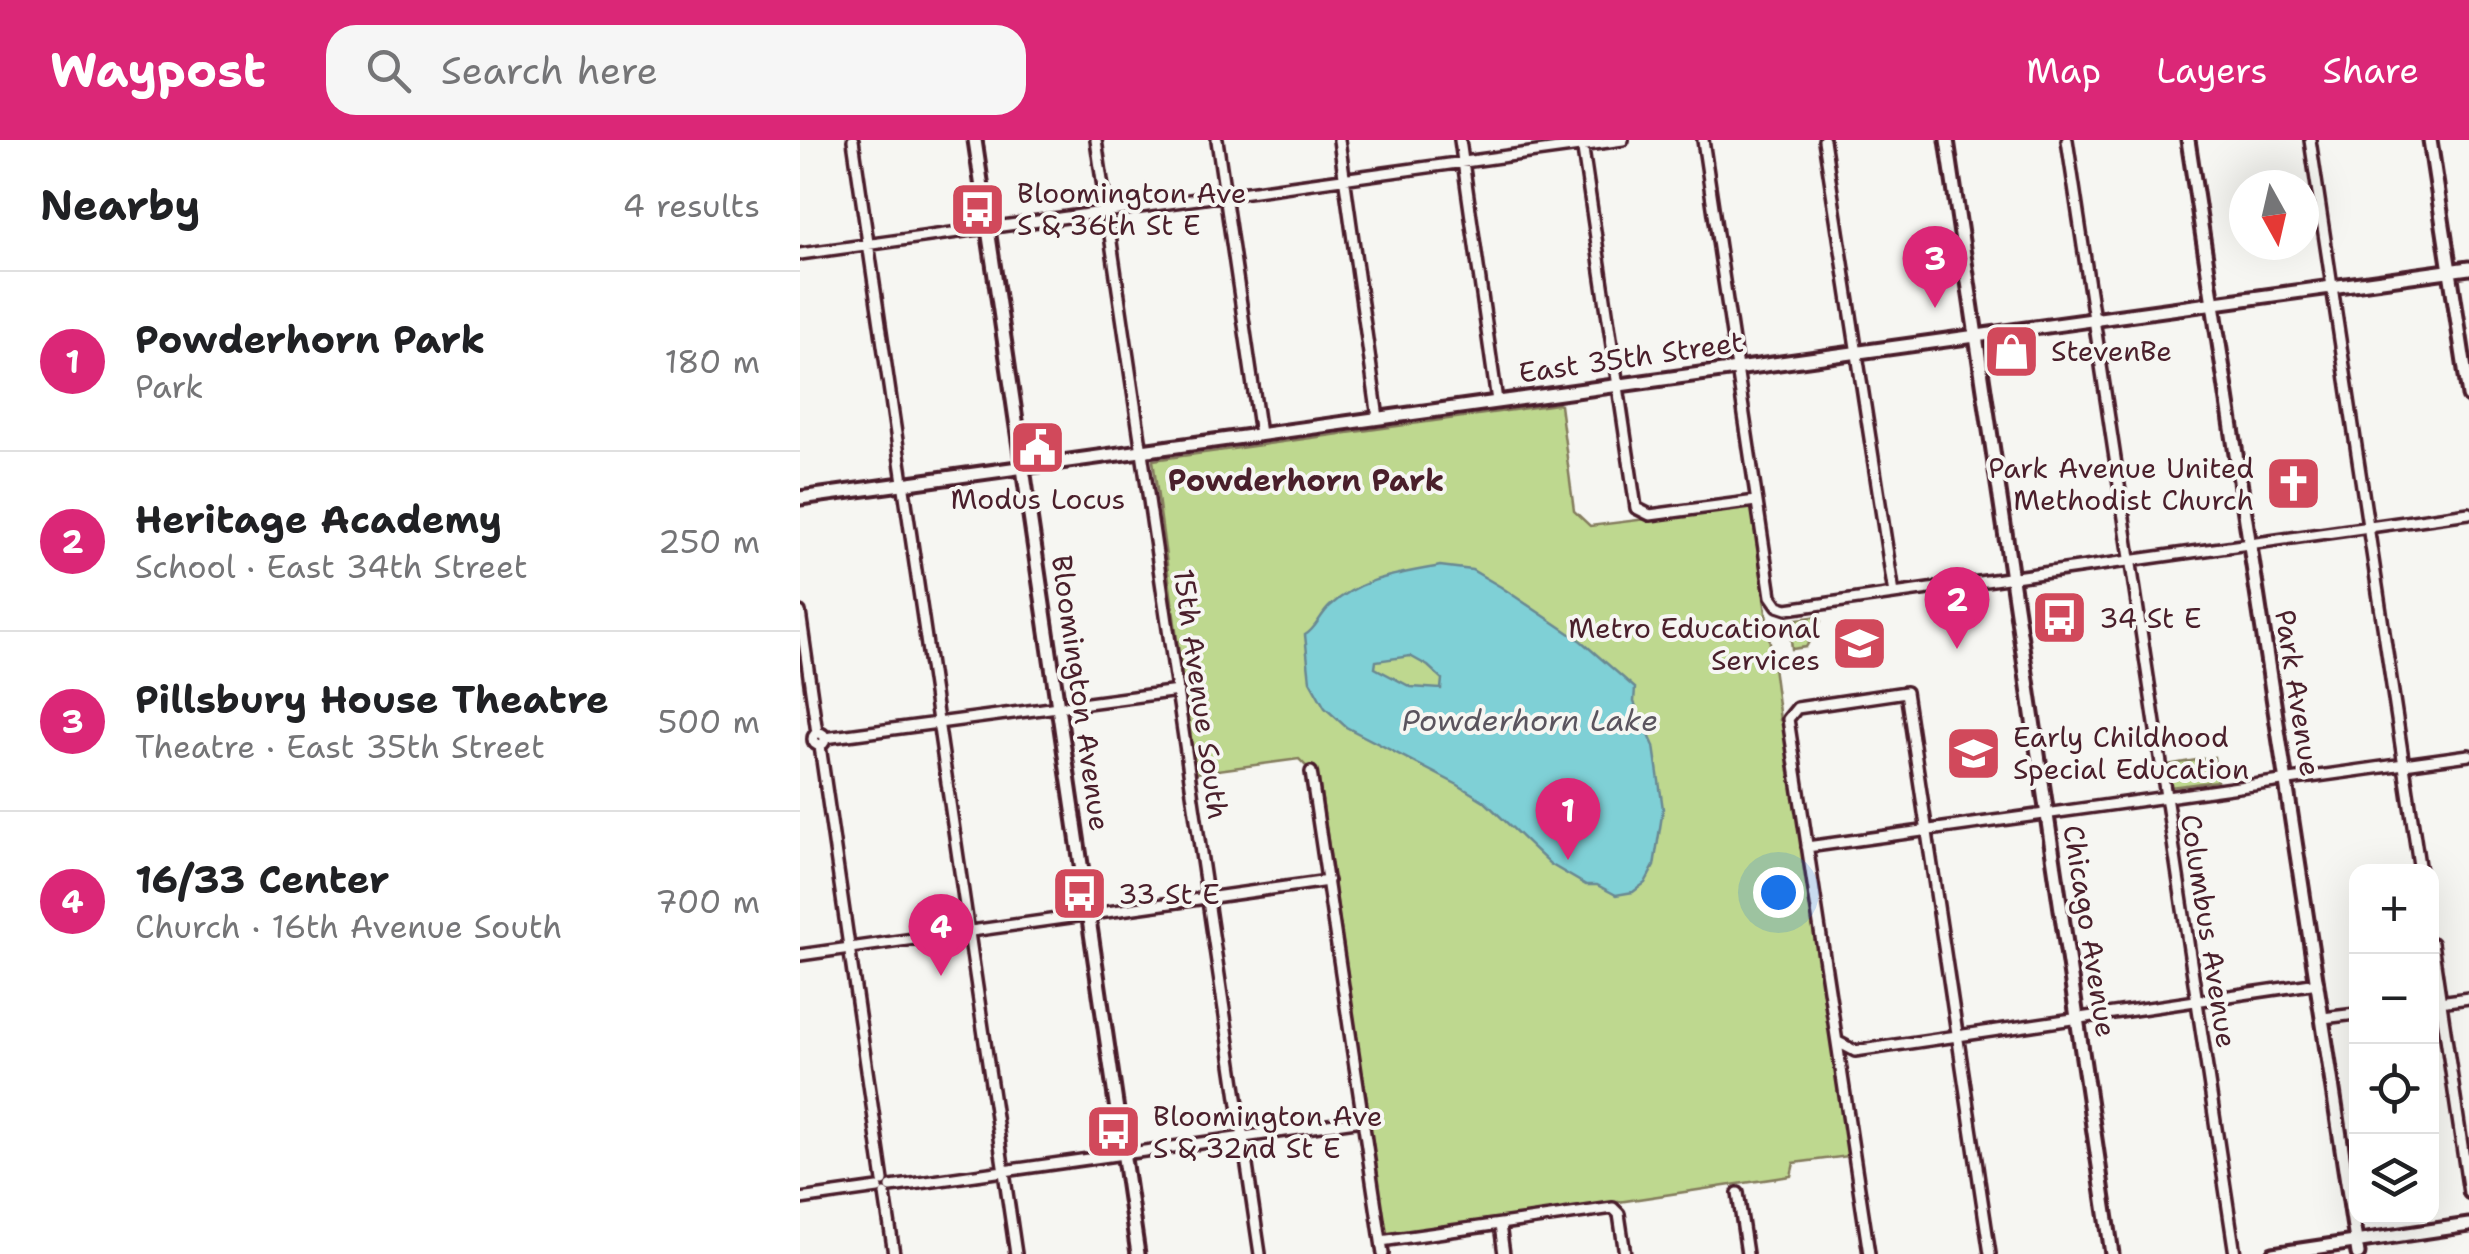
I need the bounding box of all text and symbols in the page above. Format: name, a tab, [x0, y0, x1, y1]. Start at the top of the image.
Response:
search box	[326, 25, 1026, 115]
text: Waypost	[50, 38, 266, 102]
icon: search	[361, 43, 416, 98]
text: Search here	[441, 45, 658, 96]
text: Map	[2026, 47, 2101, 94]
text: Layers	[2156, 47, 2268, 94]
text: Share	[2323, 47, 2419, 94]
north arrow	[2229, 170, 2319, 260]
place label: Bloomington Ave S & 36th St E	[1017, 174, 1247, 244]
text: Nearby	[40, 177, 200, 233]
bus stop icon: Bloomington Ave S & 36th St E	[948, 179, 1008, 239]
text: 4 results	[623, 184, 760, 227]
pin: 3	[1902, 226, 1968, 308]
text: Powderhorn Park	[135, 314, 485, 365]
shop icon: StevenBe	[1982, 321, 2042, 381]
street label: East 35th Street	[1516, 322, 1746, 392]
place label: StevenBe	[2051, 332, 2172, 370]
text: 1	[65, 340, 80, 383]
text: 180 m	[664, 340, 760, 383]
text: Park	[135, 365, 204, 408]
public building icon: Modus Locus	[1008, 418, 1068, 478]
place label: Park Avenue United Methodist Church	[1988, 449, 2254, 519]
church icon: Park Avenue United Methodist Church	[2263, 454, 2323, 514]
district label: Powderhorn Park	[1168, 460, 1444, 501]
place label: Modus Locus	[951, 480, 1125, 518]
text: Heritage Academy	[135, 494, 502, 545]
text: 2	[61, 520, 84, 563]
text: 250 m	[658, 520, 760, 563]
text: School · East 34th Street	[135, 545, 528, 588]
street label: Bloomington Avenue	[1043, 553, 1119, 833]
street label: 15th Avenue South	[1165, 566, 1237, 822]
pin: 2	[1924, 566, 1990, 649]
bus stop icon: 34 St E	[2030, 588, 2090, 648]
place label: 34 St E	[2099, 599, 2201, 637]
street label: Park Avenue	[2266, 607, 2330, 779]
place label: Metro Educational Services	[1568, 609, 1821, 679]
school or university icon: Metro Educational Services	[1829, 614, 1889, 674]
text: Pillsbury House Theatre	[135, 674, 609, 725]
text: 3	[61, 700, 84, 743]
text: 500 m	[658, 700, 760, 743]
water label: Powderhorn Lake	[1402, 700, 1658, 741]
place label: Early Childhood Special Education	[2013, 718, 2249, 788]
school or university icon: Early Childhood Special Education	[1944, 723, 2004, 783]
text: Theatre · East 35th Street	[135, 725, 545, 768]
pin: 1	[1536, 778, 1600, 860]
street label: Columbus Avenue	[2172, 811, 2246, 1051]
street label: Chicago Avenue	[2054, 822, 2126, 1040]
text: 16/33 Center	[135, 854, 389, 905]
bus stop icon: 33 St E	[1049, 864, 1109, 924]
map controls	[2349, 864, 2439, 1224]
button: +	[2349, 864, 2439, 954]
your location	[1753, 867, 1804, 918]
place label: 33 St E	[1118, 875, 1220, 913]
text: 4	[61, 880, 84, 923]
text: 700 m	[655, 880, 760, 923]
pin: 4	[908, 894, 974, 976]
text: Church · 16th Avenue South	[135, 905, 562, 948]
button: −	[2349, 954, 2439, 1044]
button: locate	[2349, 1044, 2439, 1134]
place label: Bloomington Ave S & 32nd St E	[1153, 1097, 1383, 1167]
bus stop icon: Bloomington Ave S & 32nd St E	[1084, 1102, 1144, 1162]
button: layers	[2349, 1134, 2439, 1224]

